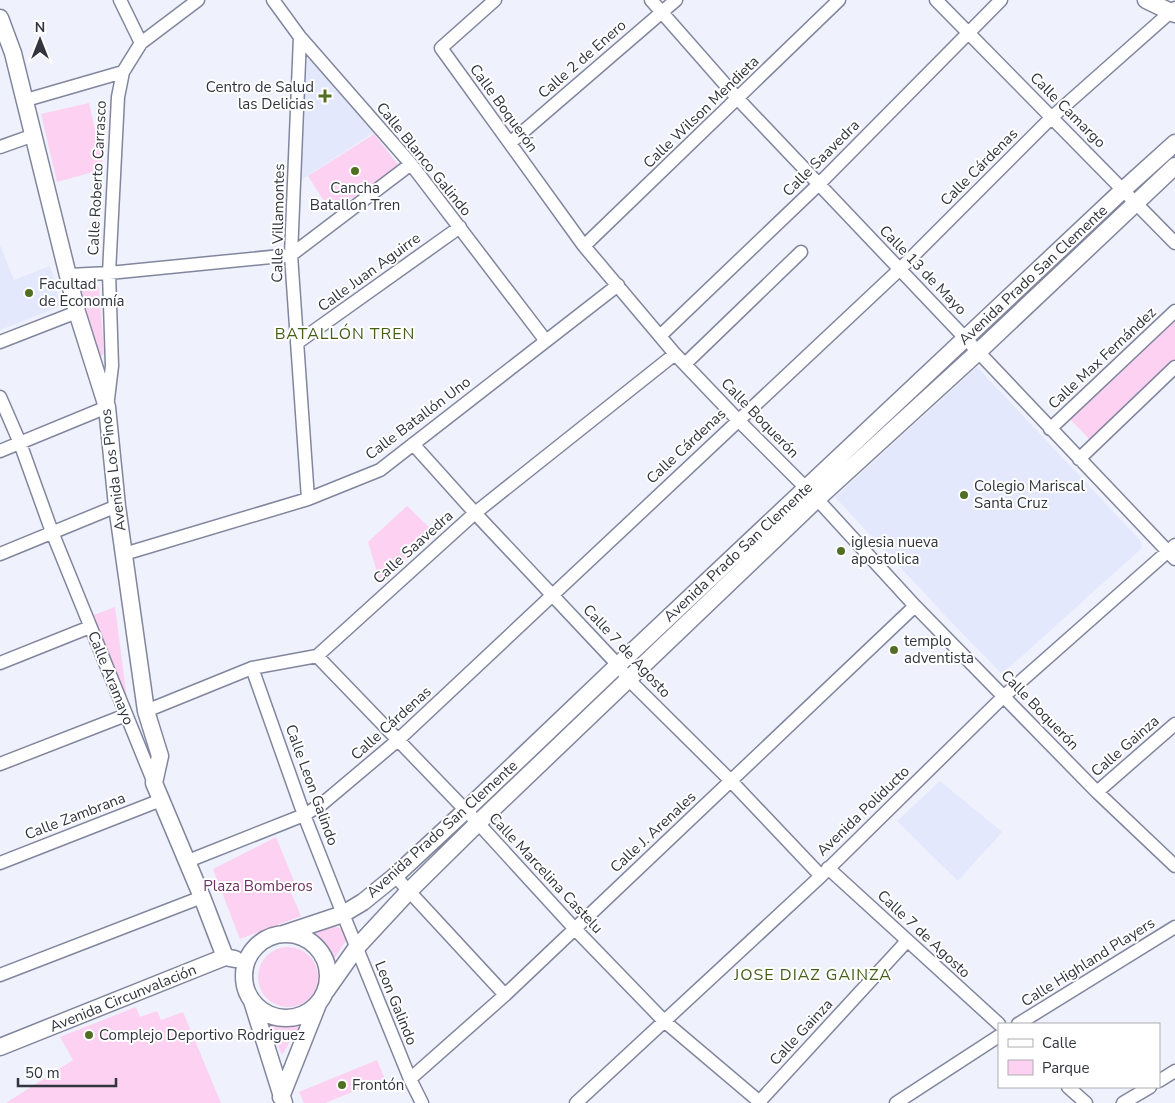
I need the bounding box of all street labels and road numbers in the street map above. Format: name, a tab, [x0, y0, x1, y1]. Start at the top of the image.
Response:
street label: Calle 2 de Enero	[534, 15, 630, 103]
street label: Calle Wilson Mendieta	[639, 52, 763, 172]
street label: Calle Boquerón	[465, 60, 543, 156]
street label: Calle Camargo	[1026, 68, 1110, 152]
street label: Calle Blanco Galindo	[372, 98, 476, 220]
street label: Calle Roberto Carrasco	[83, 100, 111, 256]
street label: Calle Saavedra	[778, 115, 864, 201]
street label: Calle Cárdenas	[936, 124, 1022, 210]
street label: Calle Villamontes	[267, 163, 289, 283]
street label: Avenida Prado San Clemente	[954, 201, 1112, 349]
street label: Calle 13 de Mayo	[875, 221, 971, 319]
street label: Calle Juan Aguirre	[314, 228, 424, 316]
street label: Calle Max Fernández	[1044, 303, 1160, 413]
street label: Calle Batallón Uno	[361, 372, 475, 464]
street label: Calle Boquerón	[717, 374, 803, 462]
street label: Calle Cárdenas	[642, 404, 730, 488]
street label: Avenida Los Pinos	[96, 408, 130, 532]
street label: Avenida Prado San Clemente	[659, 478, 817, 626]
street label: Calle Saavedra	[369, 506, 457, 588]
street label: Calle 7 de Agosto	[579, 600, 675, 702]
street label: Calle Aramayo	[83, 628, 139, 728]
street label: Calle Boquerón	[997, 666, 1083, 754]
street label: Calle Cárdenas	[346, 681, 436, 765]
street label: Calle Gainza	[1087, 711, 1163, 781]
street label: Calle Leon Galindo	[281, 722, 343, 848]
street label: Avenida Prado San Clemente	[362, 756, 522, 902]
street label: Avenida Poliducto	[812, 762, 914, 860]
street label: Calle J. Arenales	[606, 787, 700, 877]
street label: Calle Zambrana	[22, 788, 128, 844]
street label: Calle Marcelina Castelu	[485, 808, 607, 938]
street label: Calle 7 de Agosto	[873, 886, 975, 982]
street label: Calle Highland Players	[1017, 913, 1159, 1011]
street label: Leon Galindo	[370, 958, 422, 1048]
street label: Avenida Circunvalación	[47, 959, 199, 1037]
street label: Calle Gainza	[765, 994, 837, 1070]

